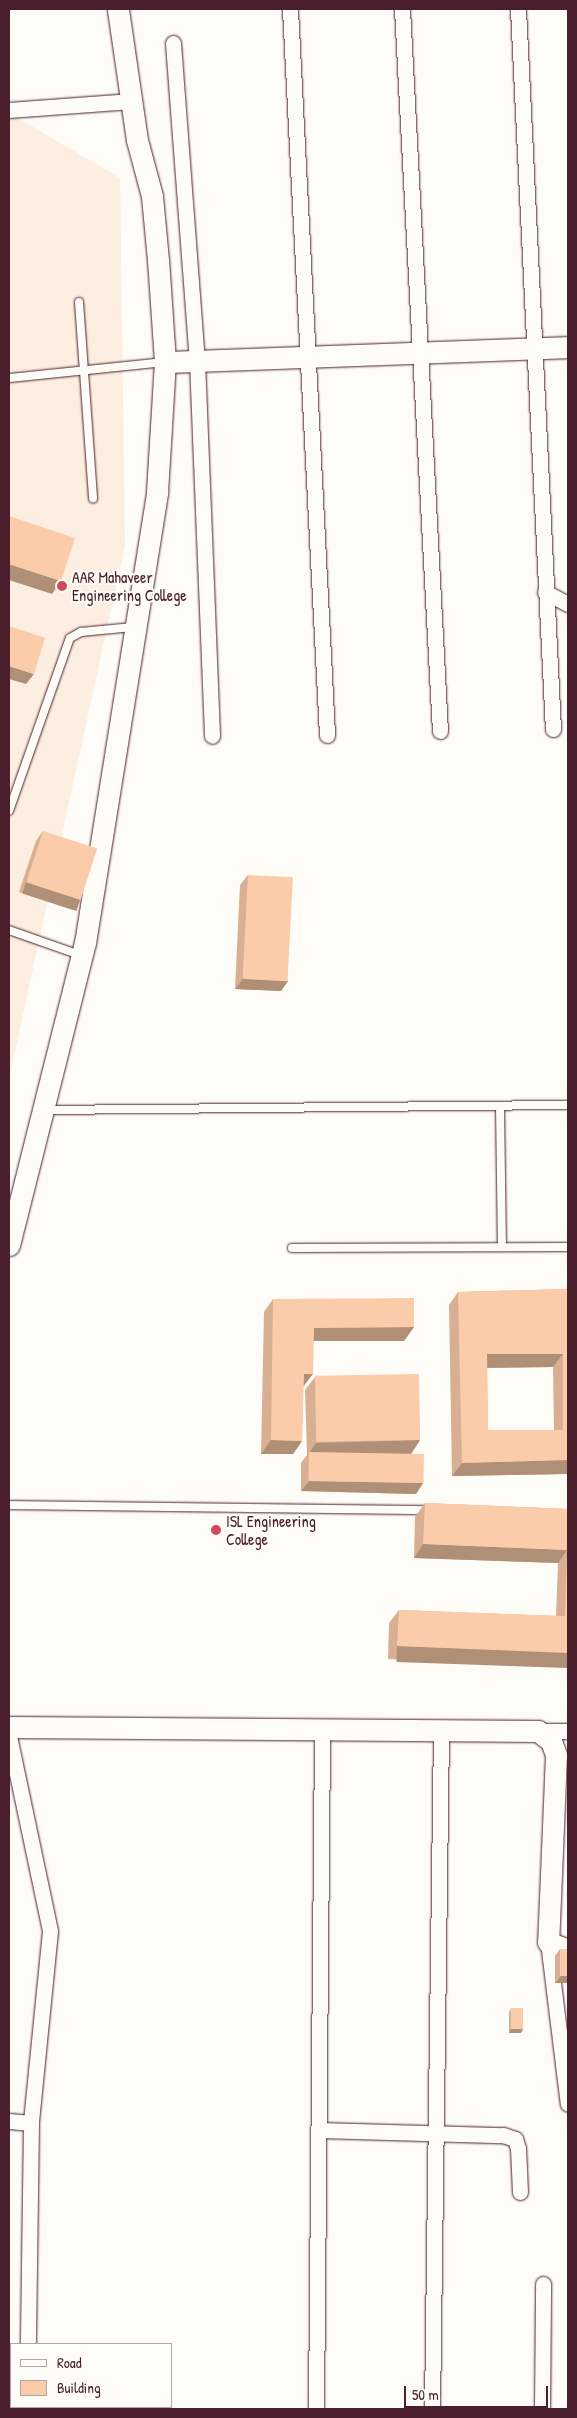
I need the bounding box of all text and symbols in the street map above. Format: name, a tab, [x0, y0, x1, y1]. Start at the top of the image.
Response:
place label: AAR Mahaveer Engineering College	[72, 567, 187, 605]
marker: AAR Mahaveer Engineering College	[56, 580, 68, 592]
place label: ISL Engineering College	[226, 1511, 316, 1549]
marker: ISL Engineering College	[210, 1524, 222, 1536]
legend	[10, 2343, 172, 2408]
text: Road	[57, 2352, 82, 2373]
scale bar	[407, 2376, 551, 2408]
text: Building	[57, 2377, 101, 2398]
text: 50 m	[412, 2384, 439, 2405]

